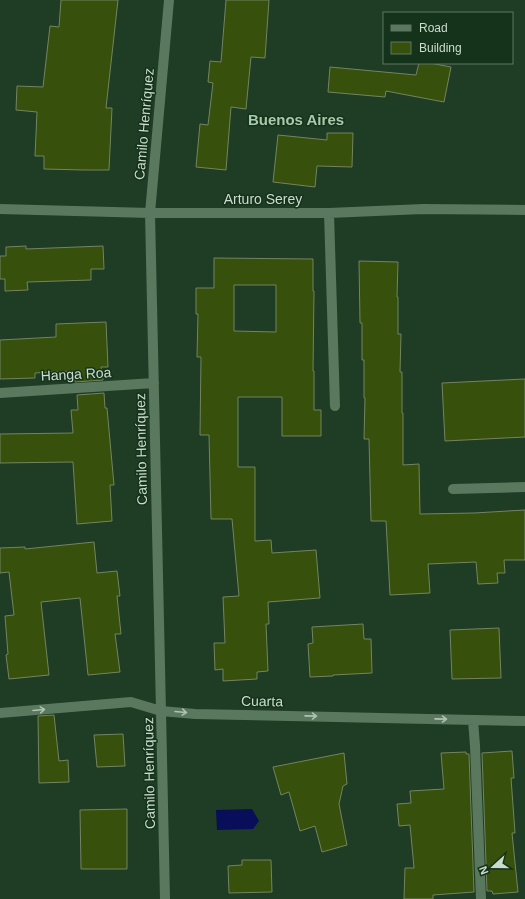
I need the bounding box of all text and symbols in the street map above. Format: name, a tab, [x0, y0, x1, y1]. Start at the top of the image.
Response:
legend	[383, 12, 513, 64]
text: Road	[419, 21, 448, 35]
text: Building	[419, 41, 462, 55]
street label: Camilo Henríquez	[131, 67, 157, 181]
district label: Buenos Aires	[248, 111, 344, 128]
street label: Arturo Serey	[224, 191, 302, 207]
street label: Hanga Roa	[40, 364, 112, 384]
street label: Camilo Henríquez	[132, 393, 150, 505]
street label: Cuarta	[241, 693, 283, 709]
one-way arrow	[32, 706, 45, 713]
one-way arrow	[174, 709, 187, 716]
one-way arrow	[304, 713, 317, 720]
one-way arrow	[434, 715, 447, 723]
street label: Camilo Henríquez	[140, 717, 158, 829]
north arrow	[473, 847, 513, 887]
text: N	[477, 865, 491, 876]

